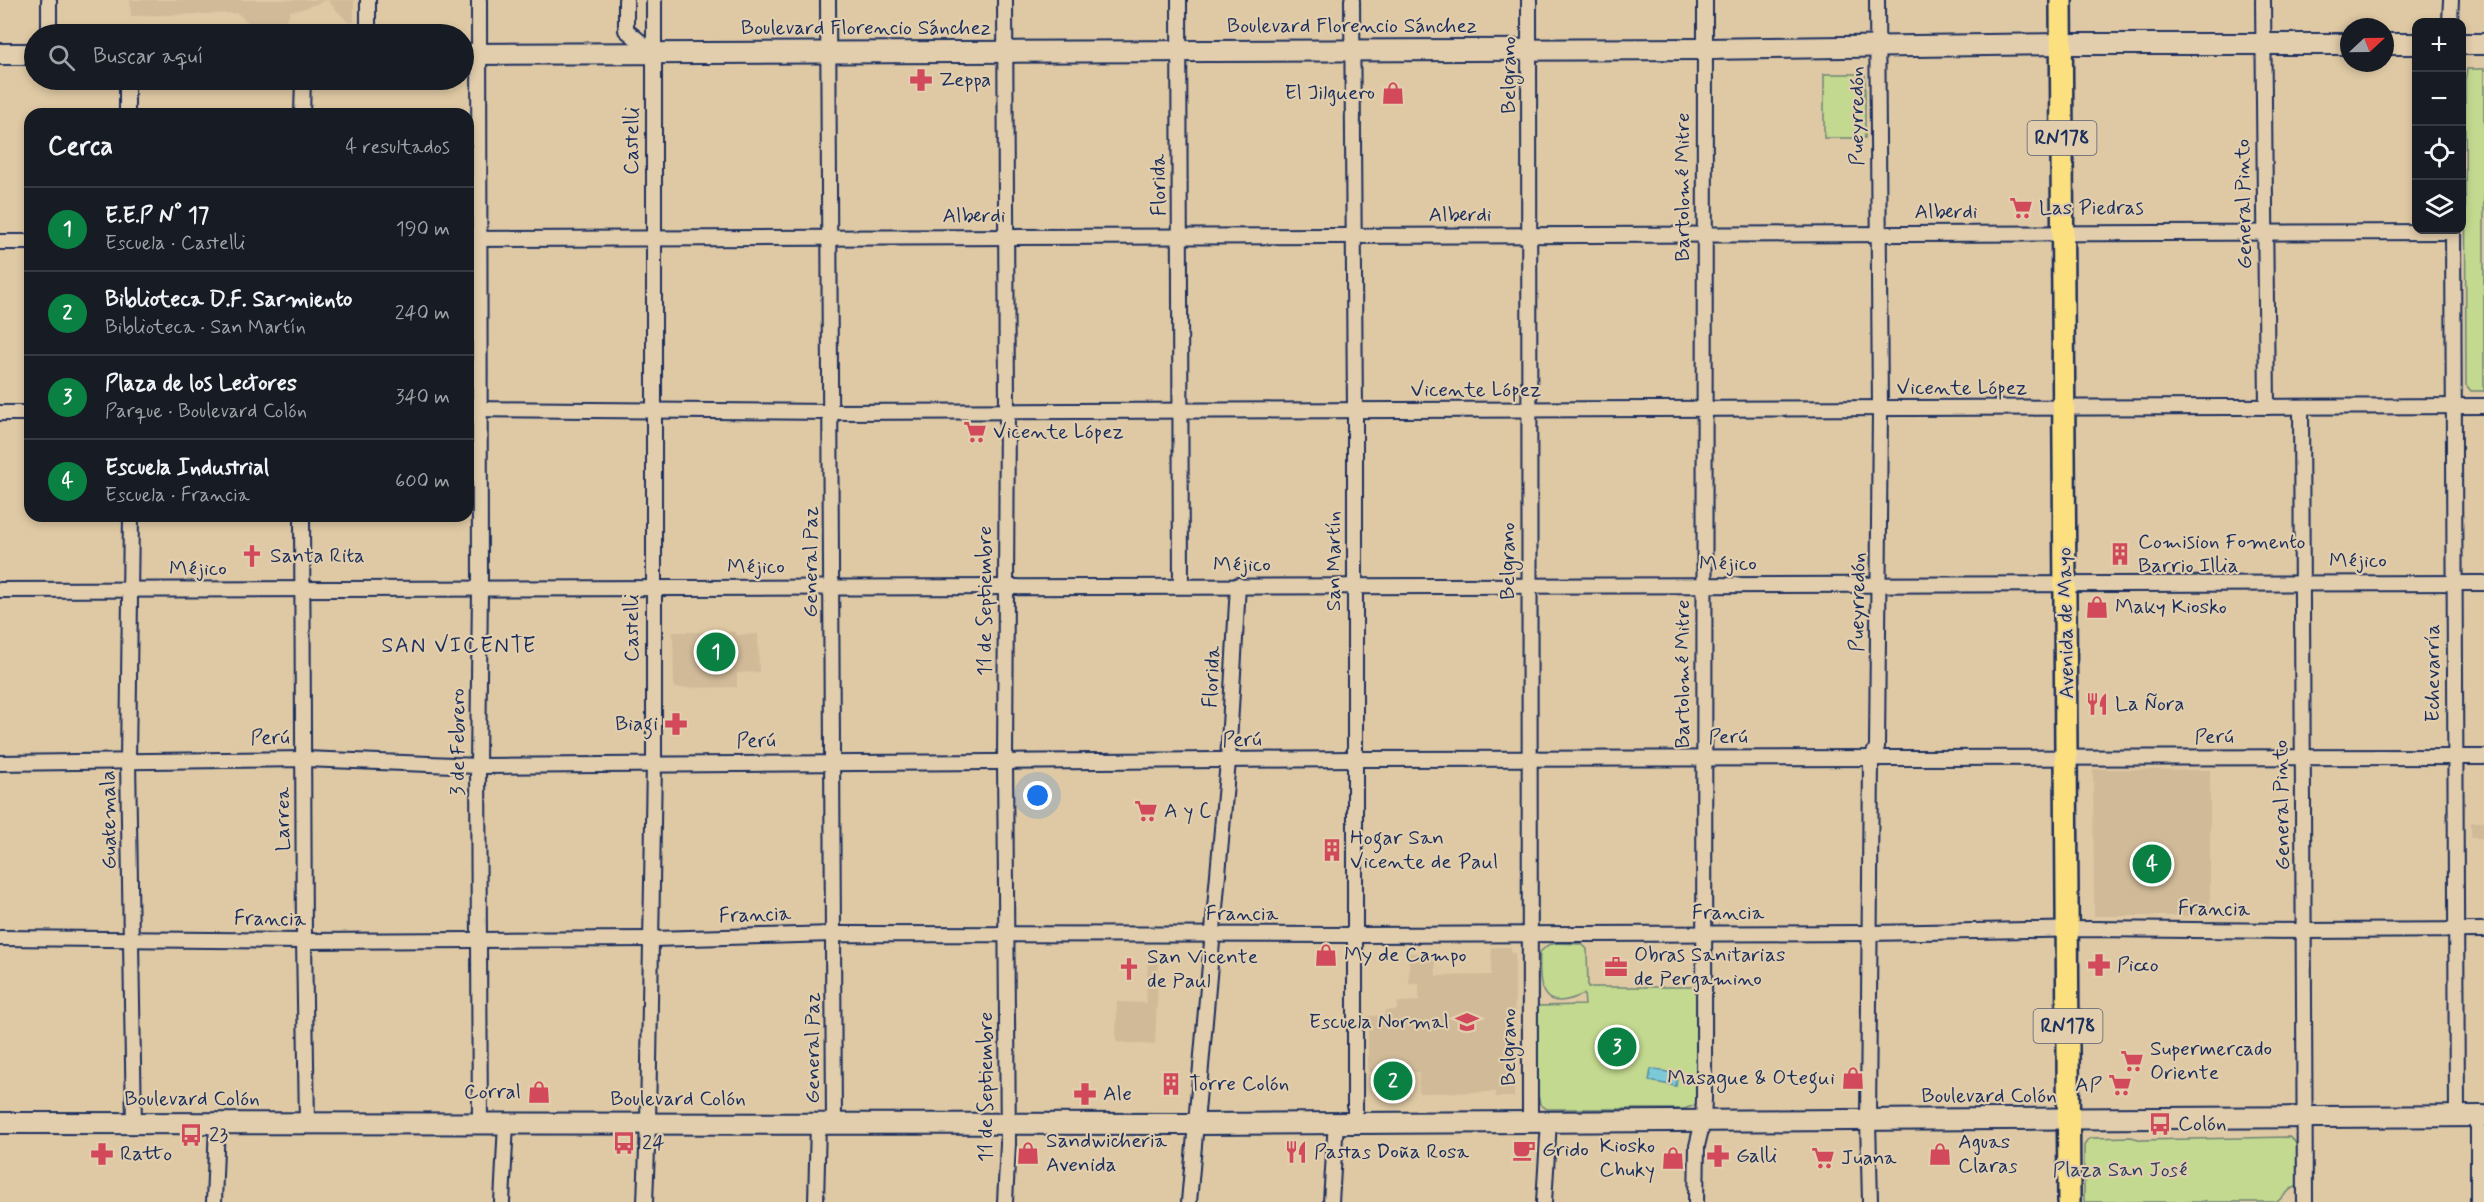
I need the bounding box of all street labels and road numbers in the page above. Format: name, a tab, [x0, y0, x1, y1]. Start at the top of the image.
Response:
street label: Boulevard Florencio Sánchez	[1227, 12, 1477, 40]
street label: Boulevard Florencio Sánchez	[741, 14, 991, 42]
street label: Belgrano	[1495, 36, 1524, 114]
street label: Pueyrredón	[1843, 66, 1871, 166]
street label: Castelli	[617, 107, 647, 175]
street label: Bartolomé Mitre	[1669, 113, 1697, 261]
road number: RN178	[2028, 121, 2096, 155]
street label: General Pinto	[2229, 138, 2259, 270]
street label: Florida	[1144, 153, 1174, 216]
street label: Alberdi	[1915, 198, 1978, 226]
street label: Alberdi	[1429, 201, 1492, 229]
street label: Alberdi	[943, 202, 1006, 230]
street label: Vicente López	[1897, 374, 2027, 402]
street label: Vicente López	[1411, 376, 1541, 404]
street label: General Paz	[797, 506, 825, 618]
street label: San Martín	[1320, 511, 1348, 611]
street label: Belgrano	[1494, 522, 1523, 600]
street label: 11 de Septiembre	[971, 526, 999, 676]
street label: Avenida de Mayo	[2051, 547, 2081, 699]
street label: Méjico	[2329, 547, 2387, 575]
street label: Méjico	[1699, 550, 1757, 578]
street label: Méjico	[1213, 551, 1271, 579]
street label: Pueyrredón	[1843, 552, 1873, 652]
street label: Méjico	[727, 553, 785, 581]
street label: Méjico	[169, 555, 227, 583]
street label: Castelli	[618, 594, 646, 662]
street label: Bartolomé Mitre	[1669, 600, 1697, 748]
street label: Echevarría	[2419, 624, 2447, 722]
street label: Florida	[1196, 645, 1228, 709]
street label: 3 de Febrero	[444, 688, 472, 796]
street label: Perú	[1708, 723, 1748, 751]
street label: Perú	[2194, 723, 2234, 751]
street label: Perú	[250, 724, 290, 752]
street label: Perú	[1222, 726, 1262, 754]
street label: Perú	[736, 727, 776, 755]
street label: General Pinto	[2267, 739, 2297, 871]
street label: Guatemala	[94, 770, 124, 870]
street label: Larrea	[269, 786, 297, 851]
street label: Francia	[2178, 894, 2251, 924]
street label: Francia	[1692, 899, 1765, 927]
street label: Francia	[718, 900, 792, 930]
street label: Francia	[1206, 900, 1279, 928]
street label: Francia	[234, 904, 307, 934]
street label: General Paz	[799, 992, 827, 1104]
street label: Belgrano	[1495, 1008, 1524, 1086]
road number: RN178	[2034, 1009, 2102, 1043]
street label: 11 de Septiembre	[972, 1012, 1000, 1162]
street label: Boulevard Colón	[1921, 1082, 2057, 1110]
street label: Boulevard Colón	[124, 1085, 260, 1113]
street label: Boulevard Colón	[610, 1085, 746, 1113]

